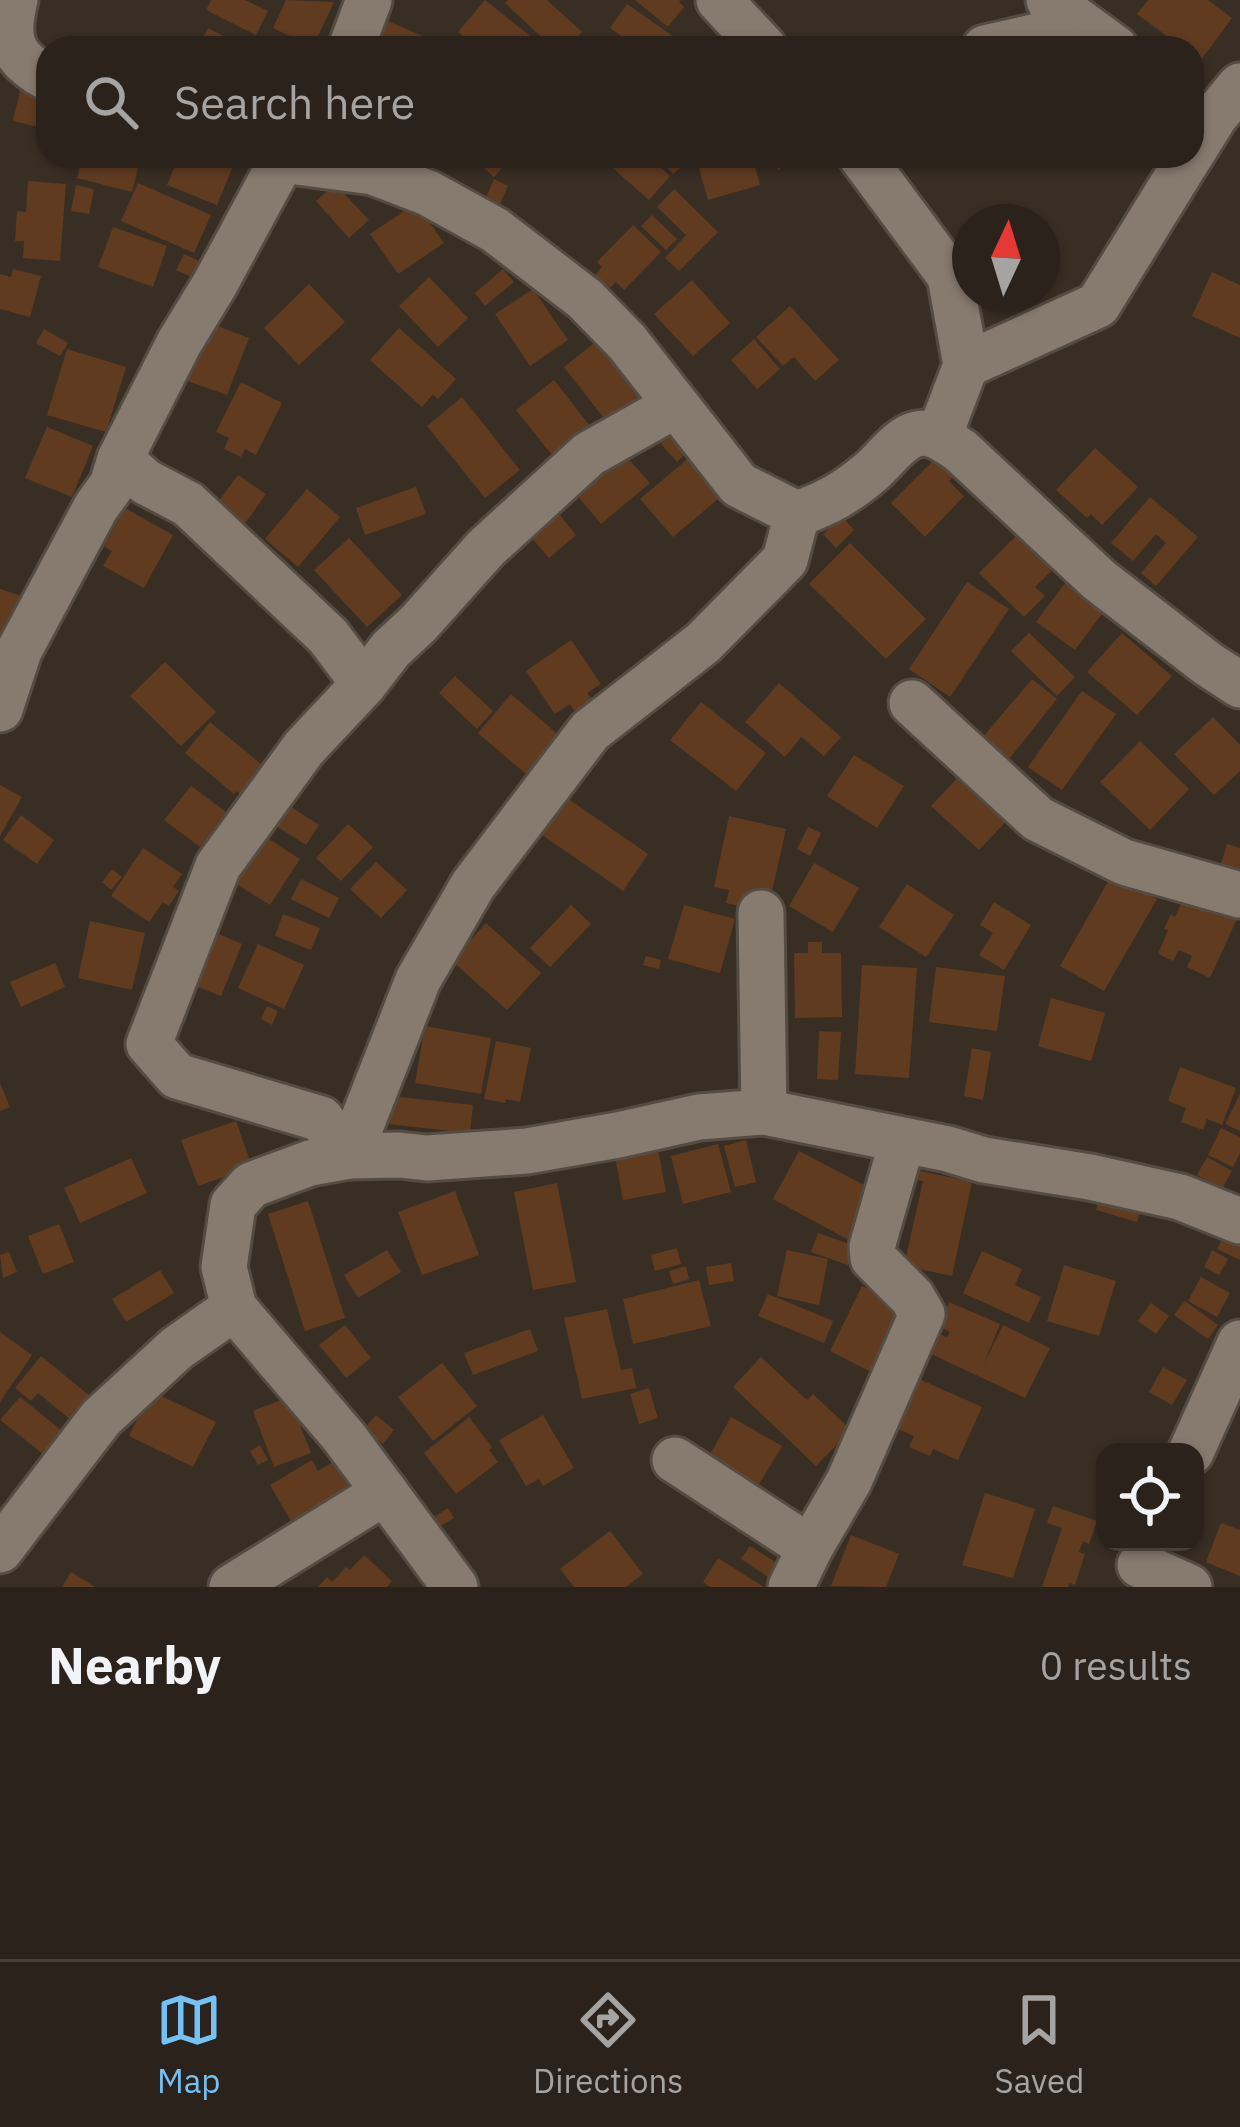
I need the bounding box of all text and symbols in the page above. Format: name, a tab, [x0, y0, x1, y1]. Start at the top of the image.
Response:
search box	[36, 36, 1204, 168]
icon: search	[78, 69, 144, 135]
text: Search here	[174, 73, 415, 131]
north arrow	[952, 204, 1060, 312]
map controls	[1096, 1443, 1204, 1551]
button: locate	[1096, 1443, 1204, 1551]
text: Nearby	[48, 1632, 221, 1698]
text: 0 results	[1040, 1640, 1192, 1691]
tab: Map	[156, 1987, 222, 2102]
tab: Directions	[533, 1987, 683, 2102]
tab: Saved	[995, 1987, 1084, 2102]

